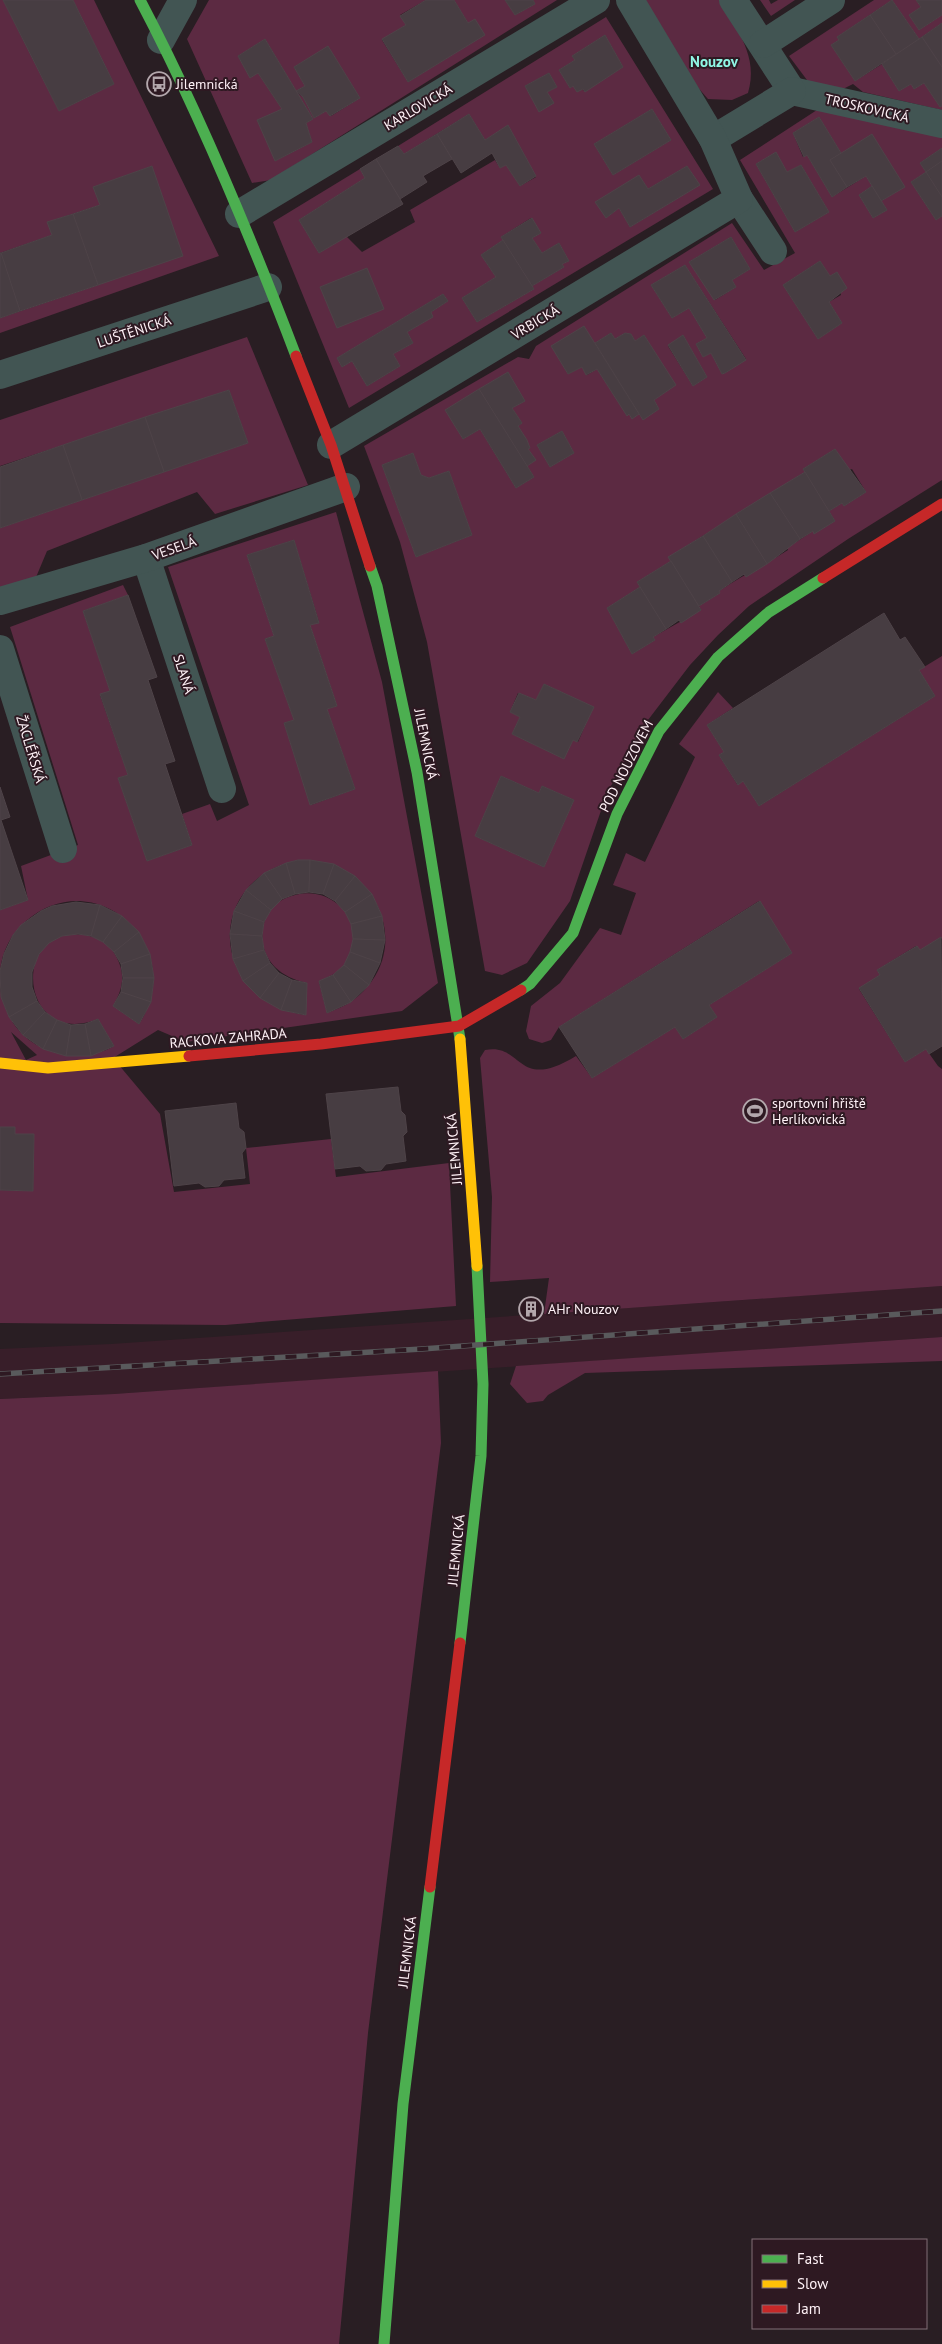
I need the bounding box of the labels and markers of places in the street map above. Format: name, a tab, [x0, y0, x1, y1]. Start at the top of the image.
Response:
bus stop icon: Jilemnická	[146, 71, 172, 97]
place label: Jilemnická	[175, 75, 238, 93]
place label: sportovní hřiště Herlíkovická	[772, 1094, 866, 1128]
sports icon: sportovní hřiště Herlíkovická	[742, 1098, 768, 1124]
building icon: AHr Nouzov	[518, 1296, 544, 1322]
place label: AHr Nouzov	[548, 1300, 619, 1318]

